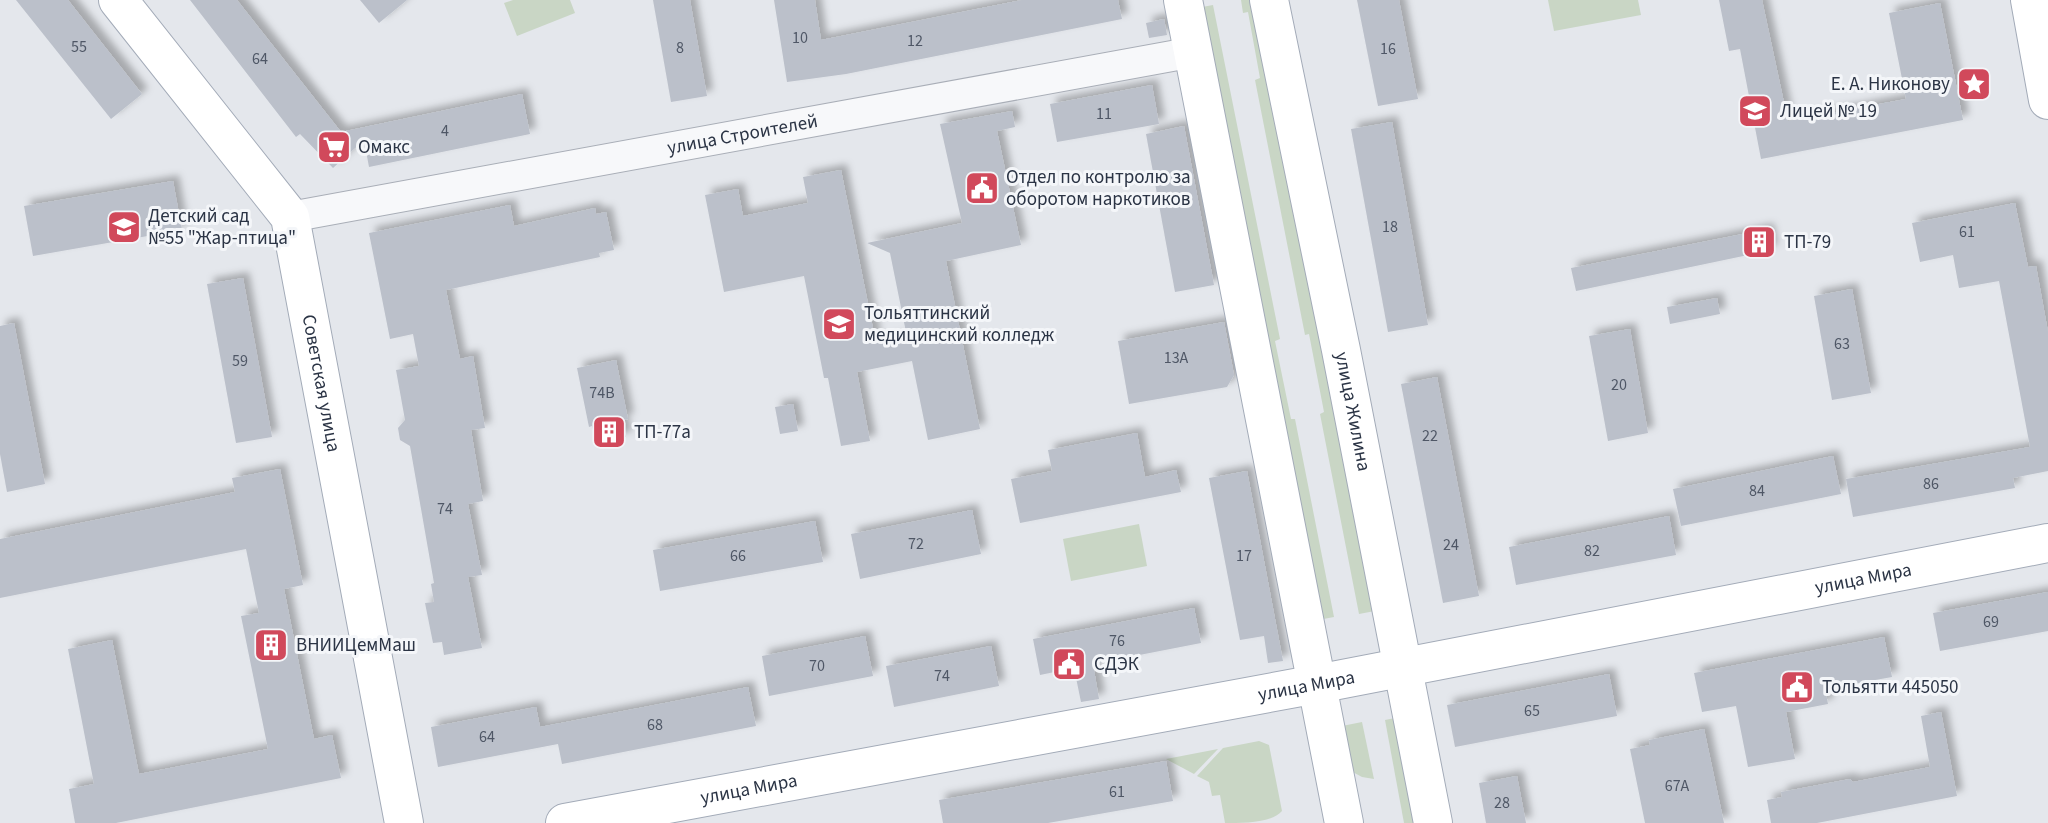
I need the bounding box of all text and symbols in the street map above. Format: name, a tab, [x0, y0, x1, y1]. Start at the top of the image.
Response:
house number: 10	[792, 27, 808, 49]
house number: 12	[907, 30, 923, 52]
house number: 55	[71, 36, 87, 58]
house number: 8	[676, 37, 684, 59]
house number: 16	[1380, 38, 1396, 60]
house number: 64	[252, 48, 268, 70]
place icon: Е. А. Никонову	[1955, 65, 1993, 103]
place label: Е. А. Никонову	[1831, 71, 1950, 98]
school or university icon: Лицей № 19	[1736, 92, 1774, 130]
place label: Лицей № 19	[1780, 98, 1877, 125]
house number: 11	[1096, 103, 1112, 125]
street label: улица Строителей	[665, 107, 820, 161]
house number: 4	[441, 120, 449, 142]
supermarket icon: Омакс	[315, 128, 353, 166]
place label: Омакс	[358, 134, 410, 161]
place label: Отдел по контролю за оборотом наркотиков	[1006, 164, 1191, 213]
public building icon: Отдел по контролю за оборотом наркотиков	[963, 169, 1001, 207]
place label: Детский сад №55 "Жар-птица"	[148, 203, 296, 252]
school or university icon: Детский сад №55 "Жар-птица"	[105, 208, 143, 246]
house number: 18	[1382, 216, 1398, 238]
house number: 61	[1959, 221, 1975, 243]
building icon: ТП-79	[1740, 223, 1778, 261]
place label: ТП-79	[1784, 229, 1831, 256]
place label: Тольяттинский медицинский колледж	[864, 300, 1054, 349]
school or university icon: Тольяттинский медицинский колледж	[820, 305, 858, 343]
street label: Советская улица	[295, 312, 347, 454]
house number: 63	[1834, 333, 1850, 355]
house number: 13А	[1164, 347, 1189, 369]
street label: улица Жилина	[1328, 349, 1378, 474]
house number: 59	[232, 350, 248, 372]
house number: 20	[1611, 374, 1627, 396]
house number: 74В	[589, 382, 615, 404]
building icon: ТП-77а	[590, 413, 628, 451]
place label: ТП-77а	[634, 419, 691, 446]
house number: 22	[1422, 425, 1438, 447]
house number: 86	[1923, 473, 1939, 495]
house number: 84	[1749, 480, 1765, 502]
house number: 74	[437, 498, 453, 520]
house number: 72	[908, 533, 924, 555]
house number: 24	[1443, 534, 1459, 556]
house number: 82	[1584, 540, 1600, 562]
house number: 66	[730, 545, 746, 567]
house number: 17	[1236, 545, 1252, 567]
street label: улица Мира	[1812, 556, 1914, 601]
house number: 69	[1983, 611, 1999, 633]
building icon: ВНИИЦемМаш	[252, 626, 290, 664]
house number: 76	[1109, 630, 1125, 652]
place label: ВНИИЦемМаш	[296, 632, 416, 659]
public building icon: СДЭК	[1050, 645, 1088, 683]
place label: СДЭК	[1094, 651, 1139, 678]
house number: 70	[809, 655, 825, 677]
street label: улица Мира	[1256, 663, 1357, 708]
house number: 74	[934, 665, 950, 687]
public building icon: Тольятти 445050	[1778, 668, 1816, 706]
place label: Тольятти 445050	[1822, 674, 1959, 701]
house number: 65	[1524, 700, 1540, 722]
house number: 68	[647, 714, 663, 736]
house number: 64	[479, 726, 495, 748]
street label: улица Мира	[698, 767, 800, 811]
house number: 67А	[1665, 775, 1690, 797]
house number: 61	[1109, 781, 1125, 803]
house number: 28	[1494, 792, 1510, 814]

